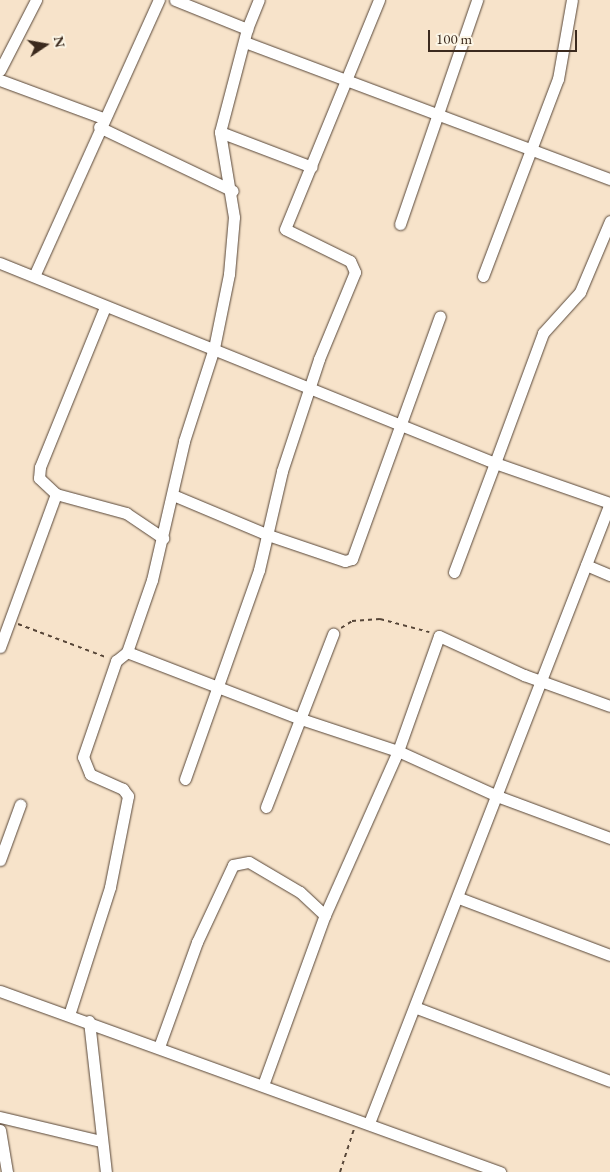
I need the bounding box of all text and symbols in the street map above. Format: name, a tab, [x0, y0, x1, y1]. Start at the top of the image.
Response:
north arrow	[20, 20, 70, 70]
scale bar	[430, 20, 579, 52]
text: 100 m	[436, 29, 472, 48]
text: N	[50, 34, 70, 49]

